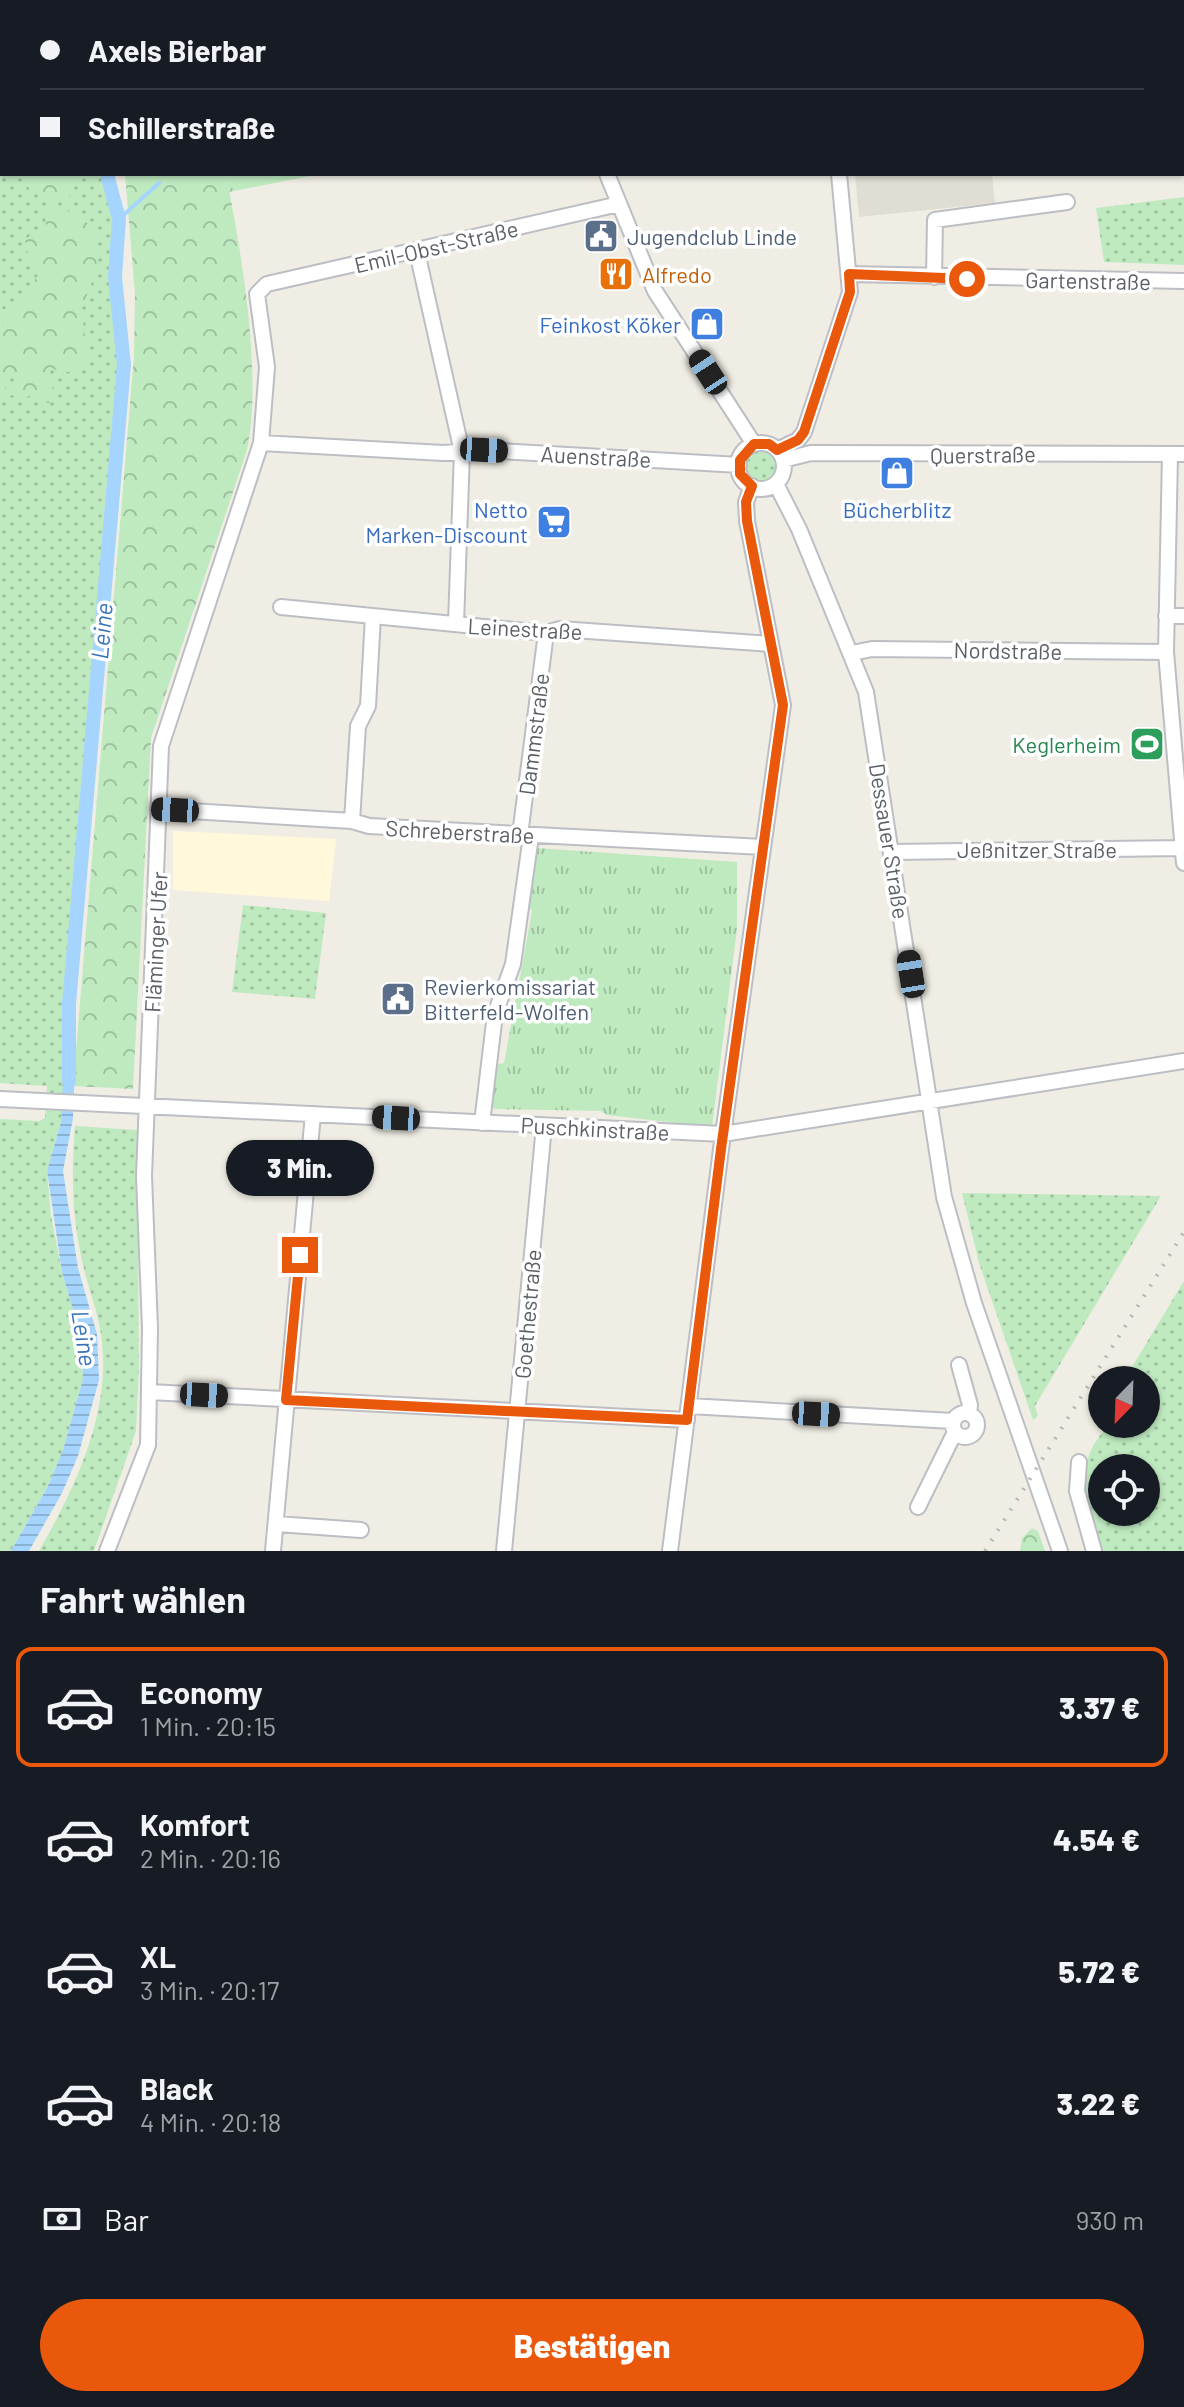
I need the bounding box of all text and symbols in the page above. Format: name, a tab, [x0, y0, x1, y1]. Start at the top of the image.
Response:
text: Axels Bierbar	[88, 32, 266, 68]
text: Schillerstraße	[88, 109, 275, 145]
street label: Emil-Obst-Straße	[351, 214, 521, 278]
public building icon: Jugendclub Linde	[582, 217, 620, 255]
place label: Jugendclub Linde	[627, 223, 797, 249]
restaurant icon: Alfredo	[597, 255, 635, 293]
place label: Alfredo	[642, 261, 712, 287]
route start	[949, 261, 985, 297]
street label: Gartenstraße	[1025, 266, 1151, 294]
shop icon: Feinkost Köker	[688, 305, 726, 343]
place label: Feinkost Köker	[539, 311, 681, 337]
car	[685, 345, 731, 399]
car	[459, 437, 509, 463]
street label: Auenstraße	[540, 440, 652, 472]
street label: Querstraße	[930, 440, 1036, 468]
shop icon: Bücherblitz	[878, 454, 916, 492]
place label: Netto Marken-Discount	[366, 496, 528, 547]
place label: Bücherblitz	[843, 496, 951, 522]
supermarket icon: Netto Marken-Discount	[535, 503, 573, 541]
water label: Leine	[84, 602, 118, 660]
street label: Leinestraße	[467, 612, 583, 644]
street label: Nordstraße	[954, 636, 1062, 664]
street label: Dammstraße	[513, 671, 553, 797]
sports icon: Keglerheim	[1128, 725, 1166, 763]
place label: Keglerheim	[1012, 731, 1121, 757]
street label: Dessauer Straße	[865, 761, 915, 921]
car	[150, 797, 200, 823]
street label: Schreberstraße	[385, 814, 535, 848]
street label: Jeßnitzer Straße	[957, 836, 1117, 862]
street label: Fläminger Ufer	[138, 871, 172, 1013]
car	[895, 948, 927, 1000]
place label: Revierkomissariat Bitterfeld-Wolfen	[424, 973, 596, 1024]
public building icon: Revierkomissariat Bitterfeld-Wolfen	[379, 980, 417, 1018]
car	[371, 1105, 421, 1131]
street label: Puschkinstraße	[520, 1111, 670, 1145]
callout: 3 Min.	[226, 1139, 374, 1195]
text: 3 Min.	[267, 1152, 333, 1183]
route end	[282, 1237, 318, 1273]
street label: Goethestraße	[508, 1248, 546, 1380]
water label: Leine	[66, 1308, 104, 1368]
north arrow	[1088, 1366, 1160, 1438]
map controls	[1088, 1366, 1160, 1526]
car	[179, 1382, 229, 1408]
car	[791, 1401, 841, 1427]
button: locate	[1088, 1454, 1160, 1526]
text: Fahrt wählen	[40, 1577, 246, 1620]
icon: car	[44, 1671, 116, 1743]
text: Economy	[140, 1674, 263, 1710]
text: 3.37 €	[1059, 1689, 1140, 1725]
text: 1 Min. · 20:15	[140, 1710, 276, 1741]
icon: car	[44, 1803, 116, 1875]
text: Komfort	[140, 1806, 250, 1842]
text: 4.54 €	[1053, 1821, 1140, 1857]
text: 2 Min. · 20:16	[140, 1842, 281, 1873]
icon: car	[44, 1935, 116, 2007]
text: XL	[140, 1938, 176, 1974]
text: 5.72 €	[1058, 1953, 1140, 1989]
text: 3 Min. · 20:17	[140, 1974, 279, 2005]
icon: car	[44, 2067, 116, 2139]
text: Black	[140, 2070, 214, 2106]
text: 3.22 €	[1056, 2085, 1140, 2121]
text: 4 Min. · 20:18	[140, 2106, 281, 2137]
icon: cash	[40, 2197, 84, 2241]
text: Bar	[104, 2201, 149, 2237]
text: 930 m	[1076, 2204, 1144, 2235]
button: Bestätigen	[40, 2299, 1144, 2391]

